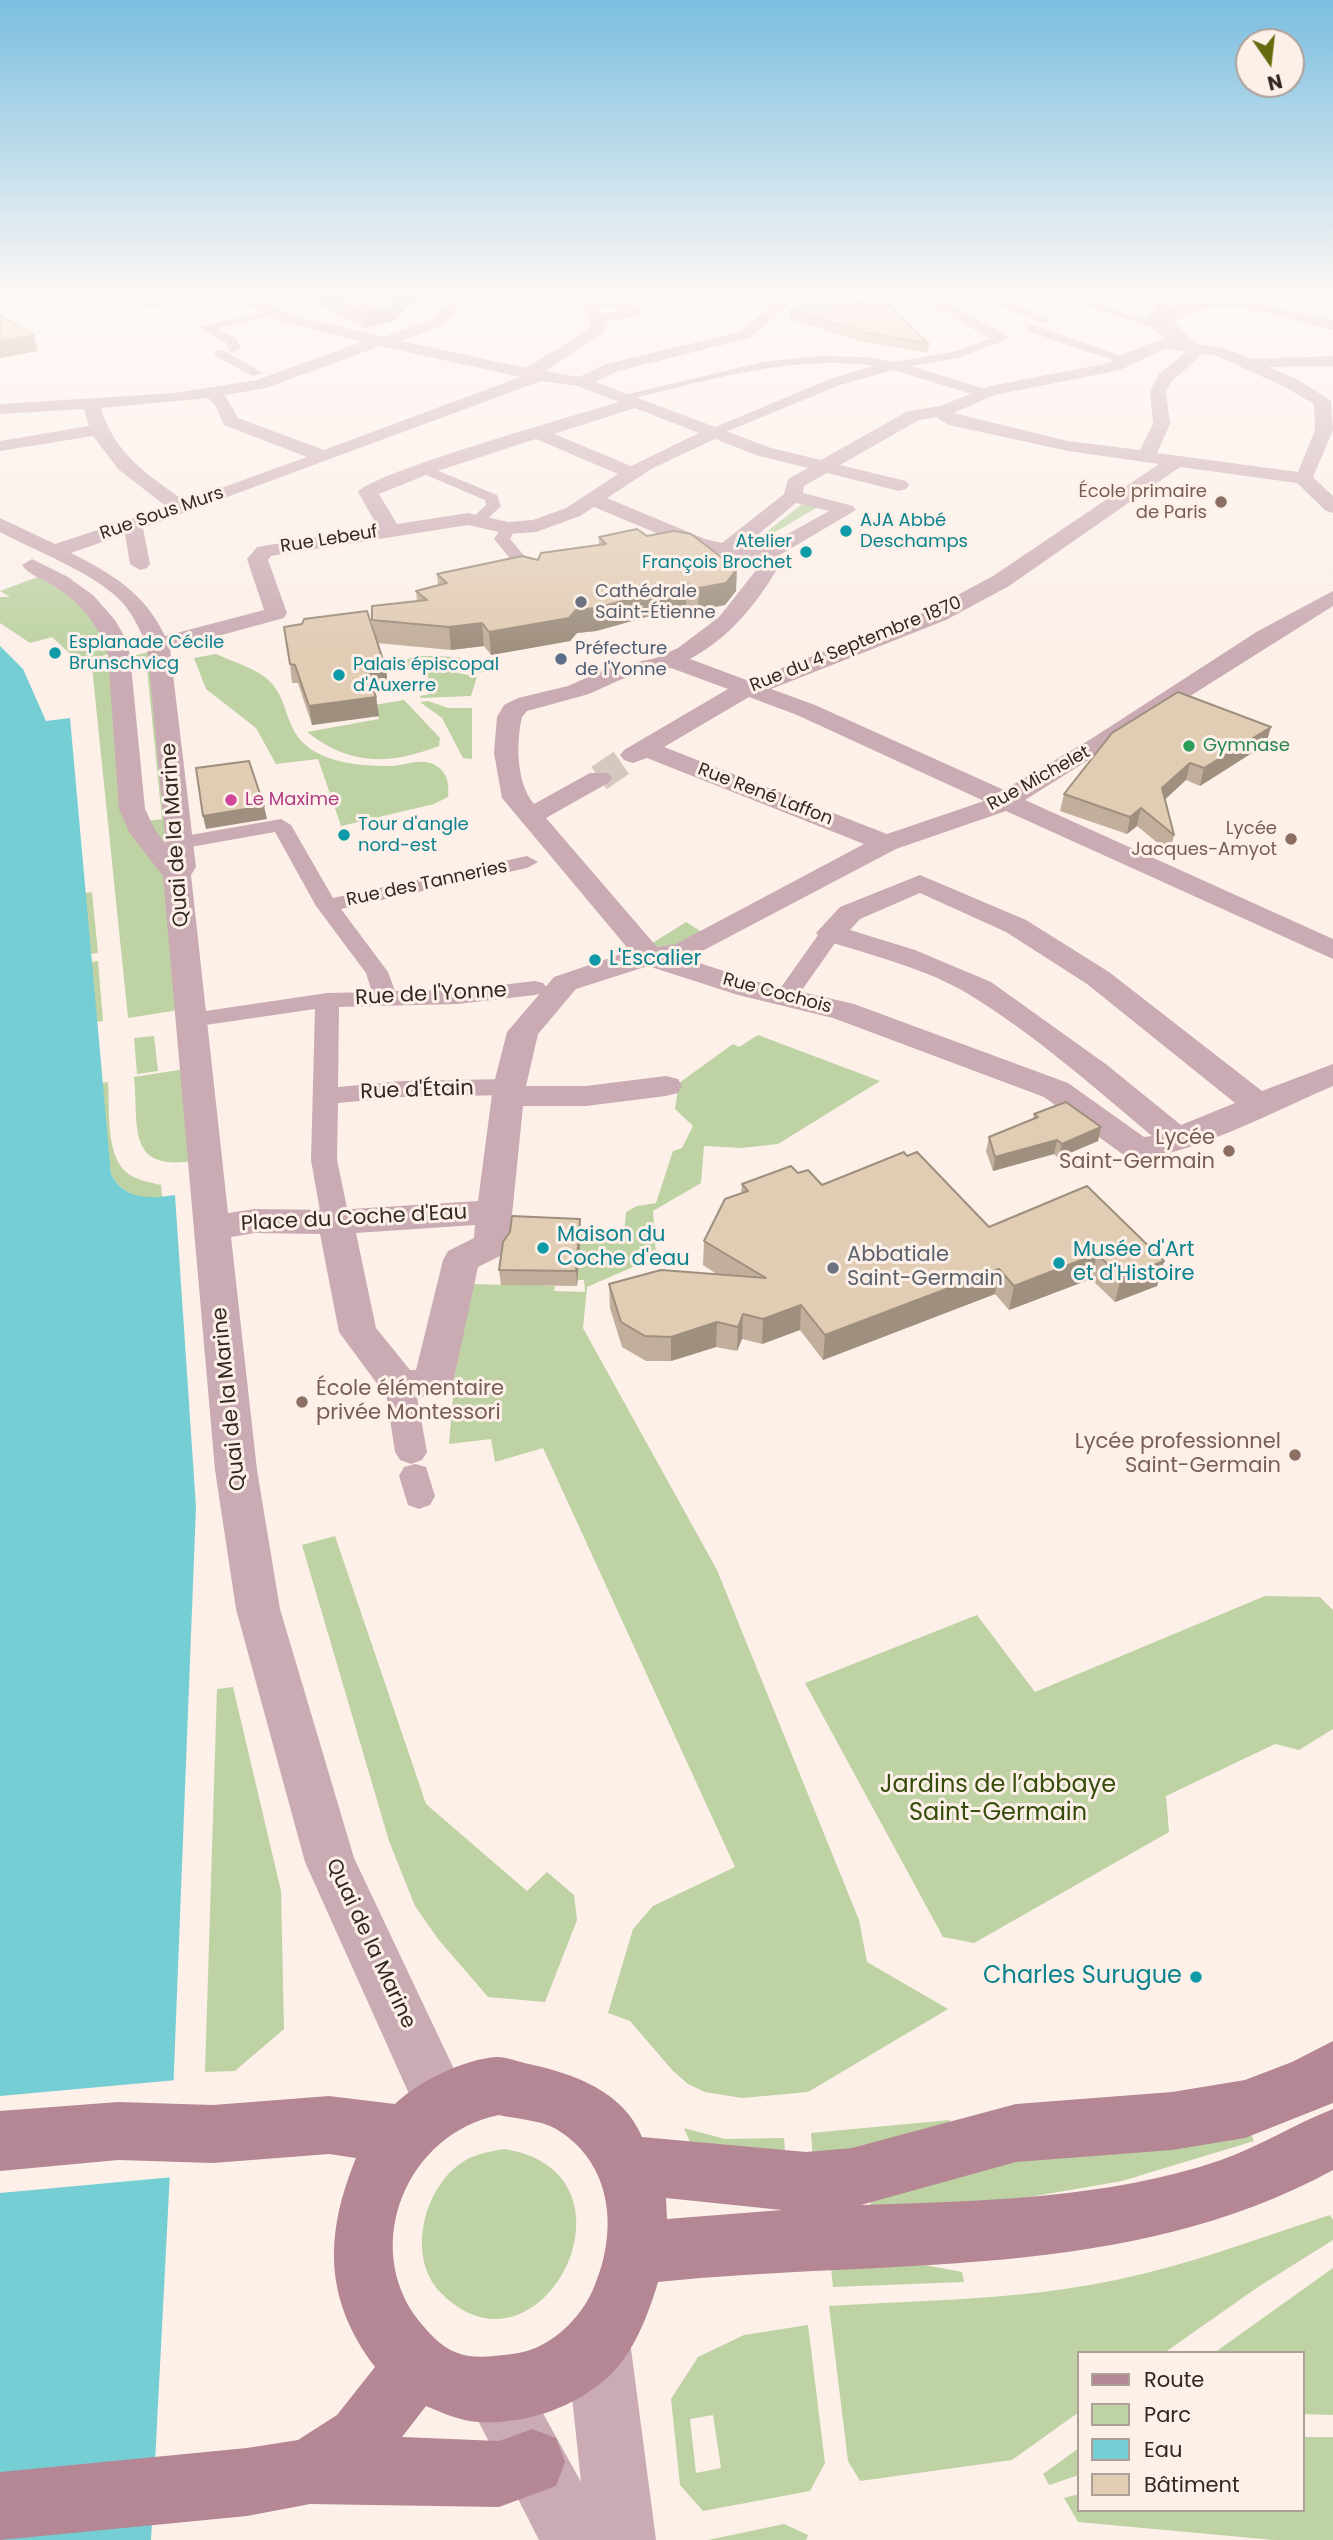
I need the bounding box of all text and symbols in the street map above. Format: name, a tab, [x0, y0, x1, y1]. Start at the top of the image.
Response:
north arrow	[1235, 28, 1305, 98]
text: N	[1265, 67, 1285, 97]
place label: École primaire de Paris	[1079, 481, 1207, 524]
street label: Rue Sous Murs	[97, 483, 227, 545]
marker: École primaire de Paris	[1213, 494, 1229, 510]
place label: AJA Abbé Deschamps	[860, 510, 968, 552]
street label: Rue Lebeuf	[279, 522, 379, 558]
marker: AJA Abbé Deschamps	[838, 523, 854, 539]
place label: Atelier François Brochet	[642, 531, 792, 574]
marker: Atelier François Brochet	[798, 544, 814, 560]
place label: Cathédrale Saint-Étienne	[595, 581, 716, 624]
street label: Rue du 4 Septembre 1870	[747, 593, 965, 697]
marker: Cathédrale Saint-Étienne	[573, 594, 589, 610]
place label: Esplanade Cécile Brunschvicg	[69, 632, 224, 674]
place label: Préfecture de l'Yonne	[575, 638, 667, 680]
marker: Esplanade Cécile Brunschvicg	[47, 645, 63, 661]
marker: Préfecture de l'Yonne	[553, 651, 569, 667]
place label: Palais épiscopal d'Auxerre	[353, 654, 499, 696]
marker: Palais épiscopal d'Auxerre	[331, 667, 347, 683]
place label: Gymnase	[1203, 735, 1290, 757]
marker: Gymnase	[1181, 738, 1197, 754]
street label: Quai de la Marine	[157, 742, 195, 928]
street label: Rue Michelet	[984, 742, 1094, 816]
street label: Rue René Laffon	[694, 759, 836, 831]
place label: Le Maxime	[245, 789, 339, 811]
marker: Le Maxime	[223, 792, 239, 808]
place label: Tour d'angle nord-est	[358, 814, 469, 856]
place label: Lycée Jacques-Amyot	[1131, 818, 1277, 860]
marker: Tour d'angle nord-est	[336, 827, 352, 843]
marker: Lycée Jacques-Amyot	[1283, 831, 1299, 847]
street label: Rue des Tanneries	[345, 856, 509, 912]
place label: L'Escalier	[609, 947, 701, 973]
marker: L'Escalier	[587, 952, 603, 968]
street label: Rue Cochois	[720, 969, 834, 1019]
street label: Rue de l'Yonne	[355, 978, 507, 1012]
street label: Rue d'Étain	[360, 1076, 474, 1106]
place label: Lycée Saint-Germain	[1059, 1126, 1215, 1176]
marker: Lycée Saint-Germain	[1221, 1143, 1237, 1159]
street label: Place du Coche d'Eau	[240, 1200, 468, 1238]
place label: Maison du Coche d'eau	[557, 1223, 690, 1273]
place label: Musée d'Art et d'Histoire	[1073, 1238, 1195, 1288]
marker: Maison du Coche d'eau	[535, 1240, 551, 1256]
place label: Abbatiale Saint-Germain	[847, 1243, 1003, 1293]
marker: Musée d'Art et d'Histoire	[1051, 1255, 1067, 1271]
marker: Abbatiale Saint-Germain	[825, 1260, 841, 1276]
street label: Quai de la Marine	[208, 1306, 252, 1492]
place label: École élémentaire privée Montessori	[316, 1377, 504, 1427]
marker: École élémentaire privée Montessori	[294, 1394, 310, 1410]
place label: Lycée professionnel Saint-Germain	[1075, 1430, 1281, 1480]
marker: Lycée professionnel Saint-Germain	[1287, 1447, 1303, 1463]
park label: Jardins de l’abbaye Saint-Germain	[880, 1772, 1116, 1828]
street label: Quai de la Marine	[320, 1855, 420, 2033]
place label: Charles Surugue	[983, 1963, 1182, 1991]
marker: Charles Surugue	[1188, 1969, 1204, 1985]
legend	[1078, 2351, 1305, 2512]
text: Route	[1144, 2365, 1204, 2394]
text: Parc	[1144, 2400, 1191, 2429]
text: Eau	[1144, 2435, 1182, 2464]
text: Bâtiment	[1144, 2470, 1240, 2499]

